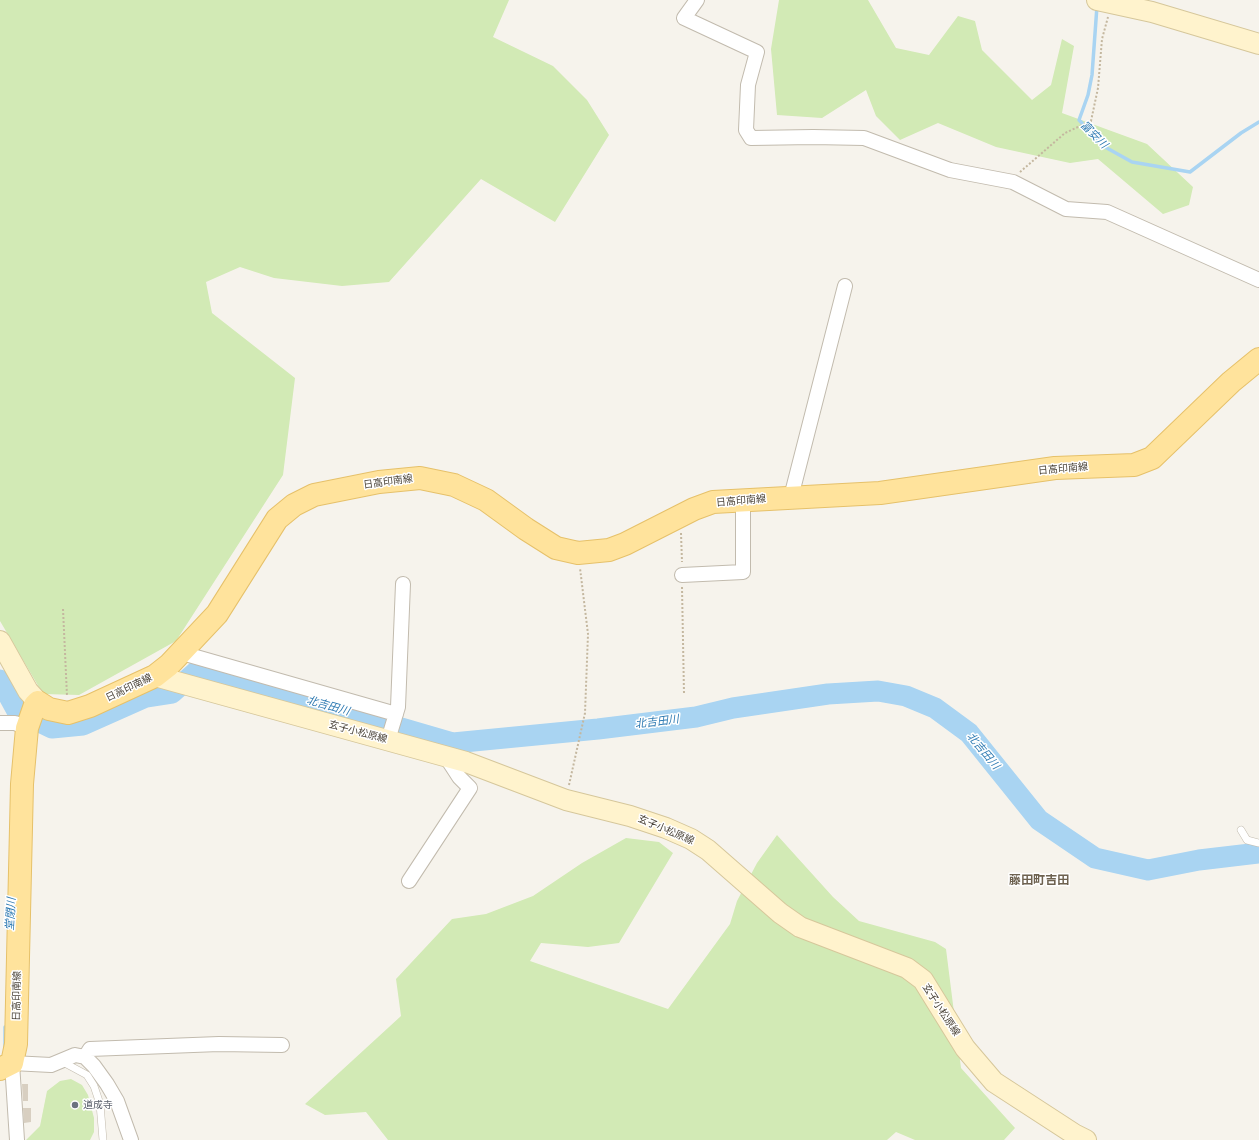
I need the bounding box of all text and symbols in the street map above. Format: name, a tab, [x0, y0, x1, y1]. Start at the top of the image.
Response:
water label: 富安川	[1078, 119, 1110, 151]
street label: 日高印南線	[1038, 461, 1088, 477]
street label: 日高印南線	[362, 473, 414, 491]
street label: 日高印南線	[716, 493, 766, 509]
street label: 日高印南線	[104, 672, 154, 704]
water label: 北吉田川	[305, 694, 351, 718]
water label: 北吉田川	[634, 713, 680, 731]
street label: 玄子小松原線	[327, 718, 389, 746]
water label: 北吉田川	[964, 730, 1002, 772]
street label: 玄子小松原線	[636, 813, 696, 847]
district label: 藤田町吉田	[1009, 873, 1069, 887]
water label: 堂閉川	[4, 897, 18, 931]
street label: 日高印南線	[11, 971, 23, 1021]
street label: 玄子小松原線	[920, 982, 962, 1038]
place label: 道成寺	[83, 1099, 113, 1111]
marker: 道成寺	[70, 1100, 80, 1110]

